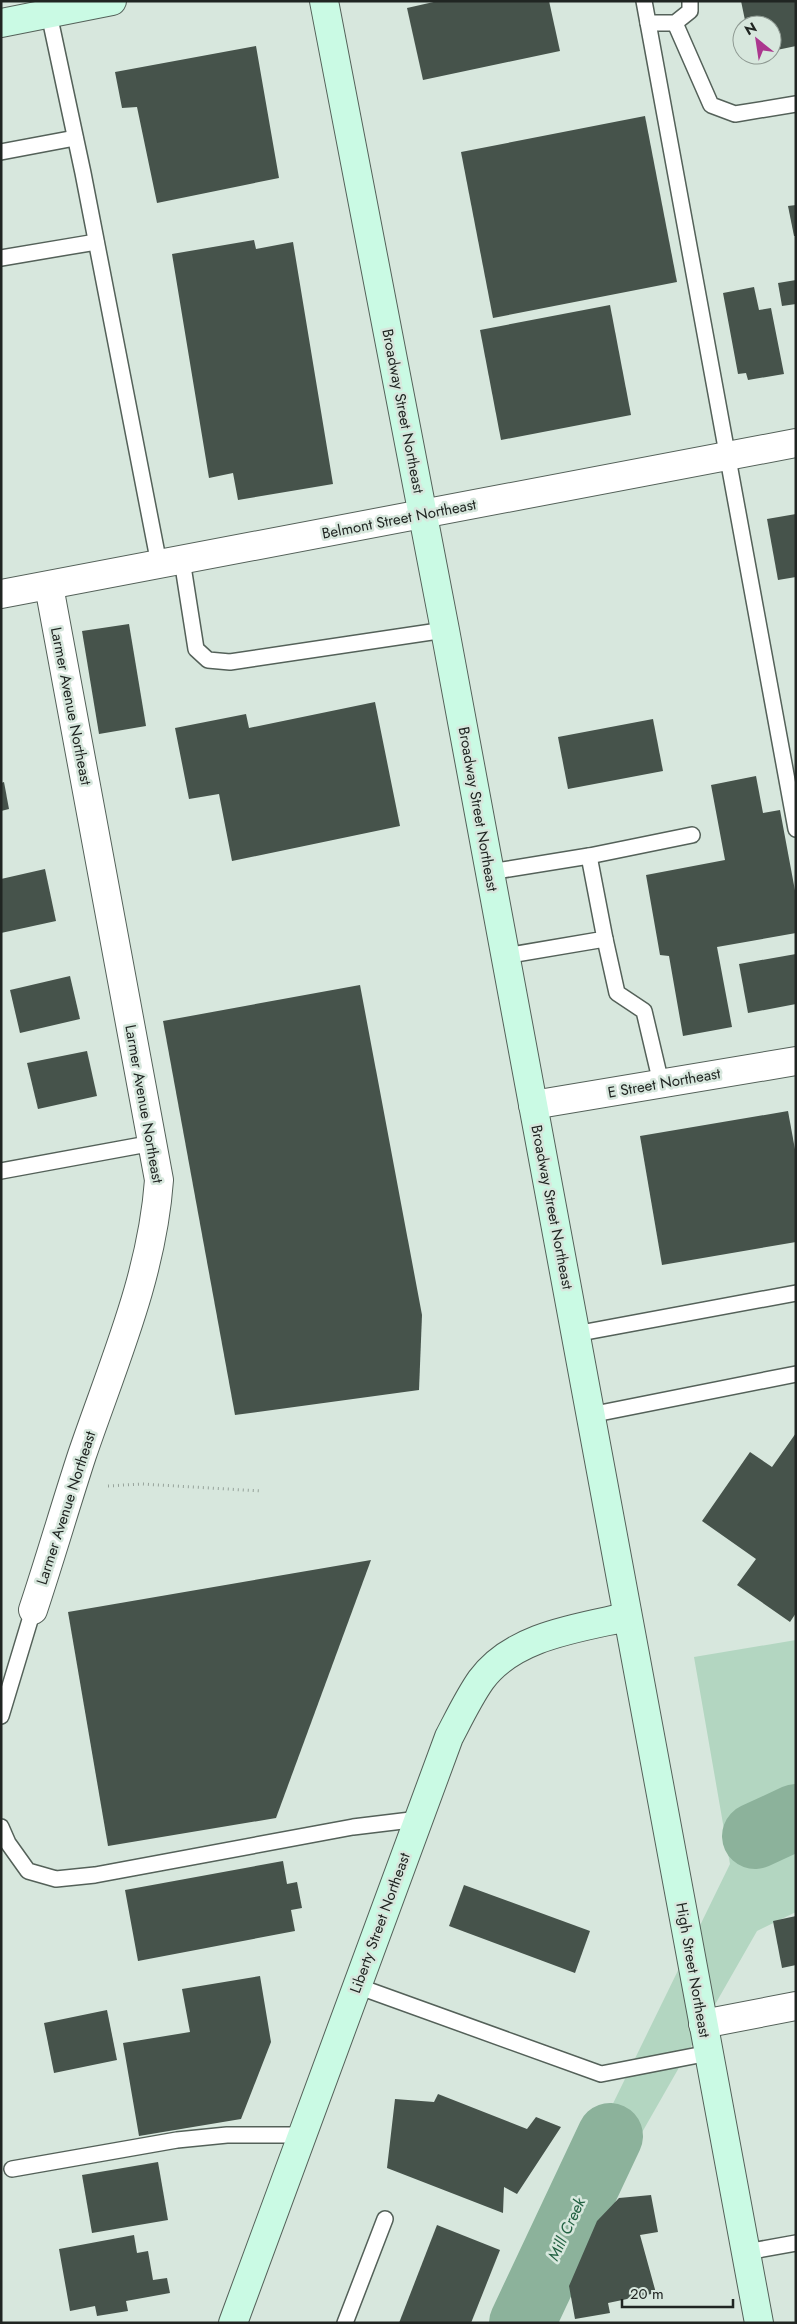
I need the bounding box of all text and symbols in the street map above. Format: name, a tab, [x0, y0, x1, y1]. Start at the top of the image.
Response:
north arrow	[732, 15, 782, 65]
text: N	[741, 17, 760, 40]
street label: Broadway Street Northeast	[376, 327, 430, 495]
street label: Belmont Street Northeast	[320, 493, 478, 545]
street label: Larmer Avenue Northeast	[45, 625, 97, 787]
street label: Broadway Street Northeast	[453, 725, 503, 894]
street label: Larmer Avenue Northeast	[119, 1023, 169, 1185]
street label: E Street Northeast	[606, 1062, 722, 1104]
street label: Broadway Street Northeast	[525, 1123, 579, 1291]
street label: Larmer Avenue Northeast	[31, 1428, 101, 1588]
street label: Liberty Street Northeast	[344, 1849, 416, 1996]
street label: High Street Northeast	[670, 1901, 716, 2040]
water label: Mill Creek	[542, 2193, 592, 2264]
scale bar	[622, 2276, 733, 2308]
text: 20 m	[630, 2283, 664, 2305]

